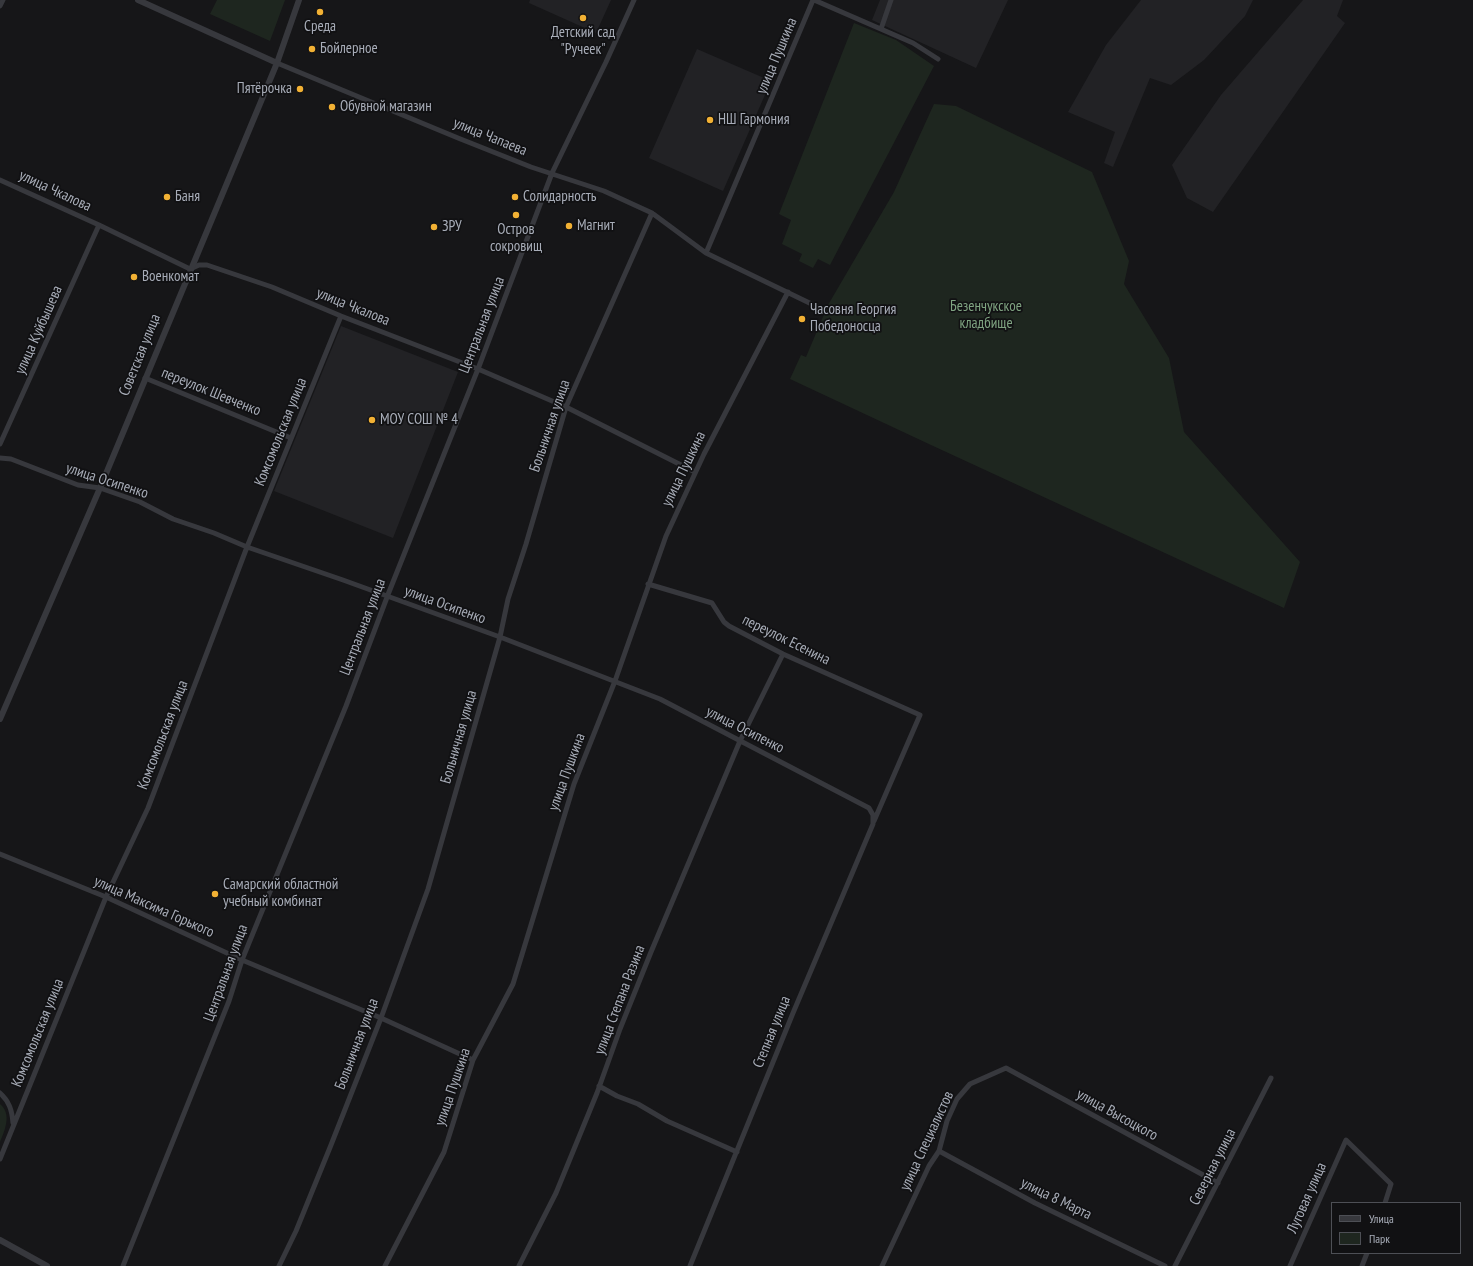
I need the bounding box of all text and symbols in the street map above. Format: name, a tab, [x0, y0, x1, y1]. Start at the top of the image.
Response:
marker: Среда	[315, 7, 325, 17]
marker: Детский сад "Ручеек"	[578, 13, 588, 23]
street label: улица Пушкина	[753, 15, 801, 97]
place label: Среда	[304, 18, 336, 36]
place label: Детский сад "Ручеек"	[551, 24, 615, 59]
place label: Бойлерное	[320, 40, 378, 58]
marker: Бойлерное	[307, 44, 317, 54]
place label: Пятёрочка	[237, 80, 292, 98]
marker: Пятёрочка	[295, 84, 305, 94]
place label: Обувной магазин	[340, 98, 432, 116]
marker: Обувной магазин	[327, 102, 337, 112]
place label: НШ Гармония	[718, 111, 789, 129]
street label: улица Чапаева	[450, 114, 530, 160]
marker: НШ Гармония	[705, 115, 715, 125]
street label: улица Чкалова	[16, 166, 94, 216]
place label: Баня	[175, 188, 200, 206]
place label: Солидарность	[523, 188, 596, 206]
marker: Баня	[162, 192, 172, 202]
marker: Солидарность	[510, 192, 520, 202]
marker: Остров сокровищ	[511, 210, 521, 220]
place label: Магнит	[577, 217, 615, 235]
place label: ЗРУ	[442, 218, 462, 236]
place label: Остров сокровищ	[490, 221, 542, 256]
marker: Магнит	[564, 221, 574, 231]
marker: ЗРУ	[429, 222, 439, 232]
place label: Военкомат	[142, 268, 199, 286]
marker: Военкомат	[129, 272, 139, 282]
street label: Центральная улица	[455, 274, 509, 376]
street label: улица Куйбышева	[11, 283, 67, 377]
street label: улица Чкалова	[314, 284, 392, 330]
park label: Безенчукское кладбище	[950, 298, 1022, 333]
place label: Часовня Георгия Победоносца	[810, 301, 896, 336]
street label: Советская улица	[115, 311, 165, 399]
marker: Часовня Георгия Победоносца	[797, 314, 807, 324]
street label: переулок Шевченко	[159, 364, 263, 420]
street label: Комсомольская улица	[251, 375, 311, 489]
street label: Больничная улица	[526, 378, 574, 474]
place label: МОУ СОШ № 4	[380, 411, 458, 429]
marker: МОУ СОШ № 4	[367, 415, 377, 425]
street label: улица Пушкина	[658, 429, 710, 509]
street label: улица Осипенко	[64, 459, 150, 503]
street label: Центральная улица	[336, 576, 390, 678]
street label: улица Осипенко	[402, 582, 488, 628]
street label: переулок Есенина	[739, 611, 833, 669]
street label: Комсомольская улица	[134, 678, 192, 792]
street label: Больничная улица	[437, 688, 481, 786]
street label: улица Осипенко	[703, 703, 787, 757]
street label: улица Пушкина	[545, 731, 589, 813]
street label: улица Максима Горького	[91, 872, 217, 942]
place label: Самарский областной учебный комбинат	[223, 876, 338, 911]
marker: Самарский областной учебный комбинат	[210, 889, 220, 899]
street label: Центральная улица	[200, 922, 252, 1024]
street label: улица Степана Разина	[591, 943, 649, 1057]
street label: Комсомольская улица	[8, 976, 68, 1090]
street label: Степная улица	[749, 994, 795, 1070]
street label: Больничная улица	[331, 996, 383, 1092]
street label: улица Пушкина	[431, 1046, 475, 1128]
street label: улица Высоцкого	[1073, 1085, 1161, 1145]
street label: улица Специалистов	[896, 1088, 958, 1194]
street label: Северная улица	[1186, 1126, 1240, 1208]
street label: Луговая улица	[1283, 1160, 1331, 1236]
street label: улица 8 Марта	[1018, 1174, 1094, 1224]
legend	[1331, 1202, 1461, 1254]
text: Улица	[1369, 1211, 1394, 1226]
text: Парк	[1369, 1231, 1390, 1246]

